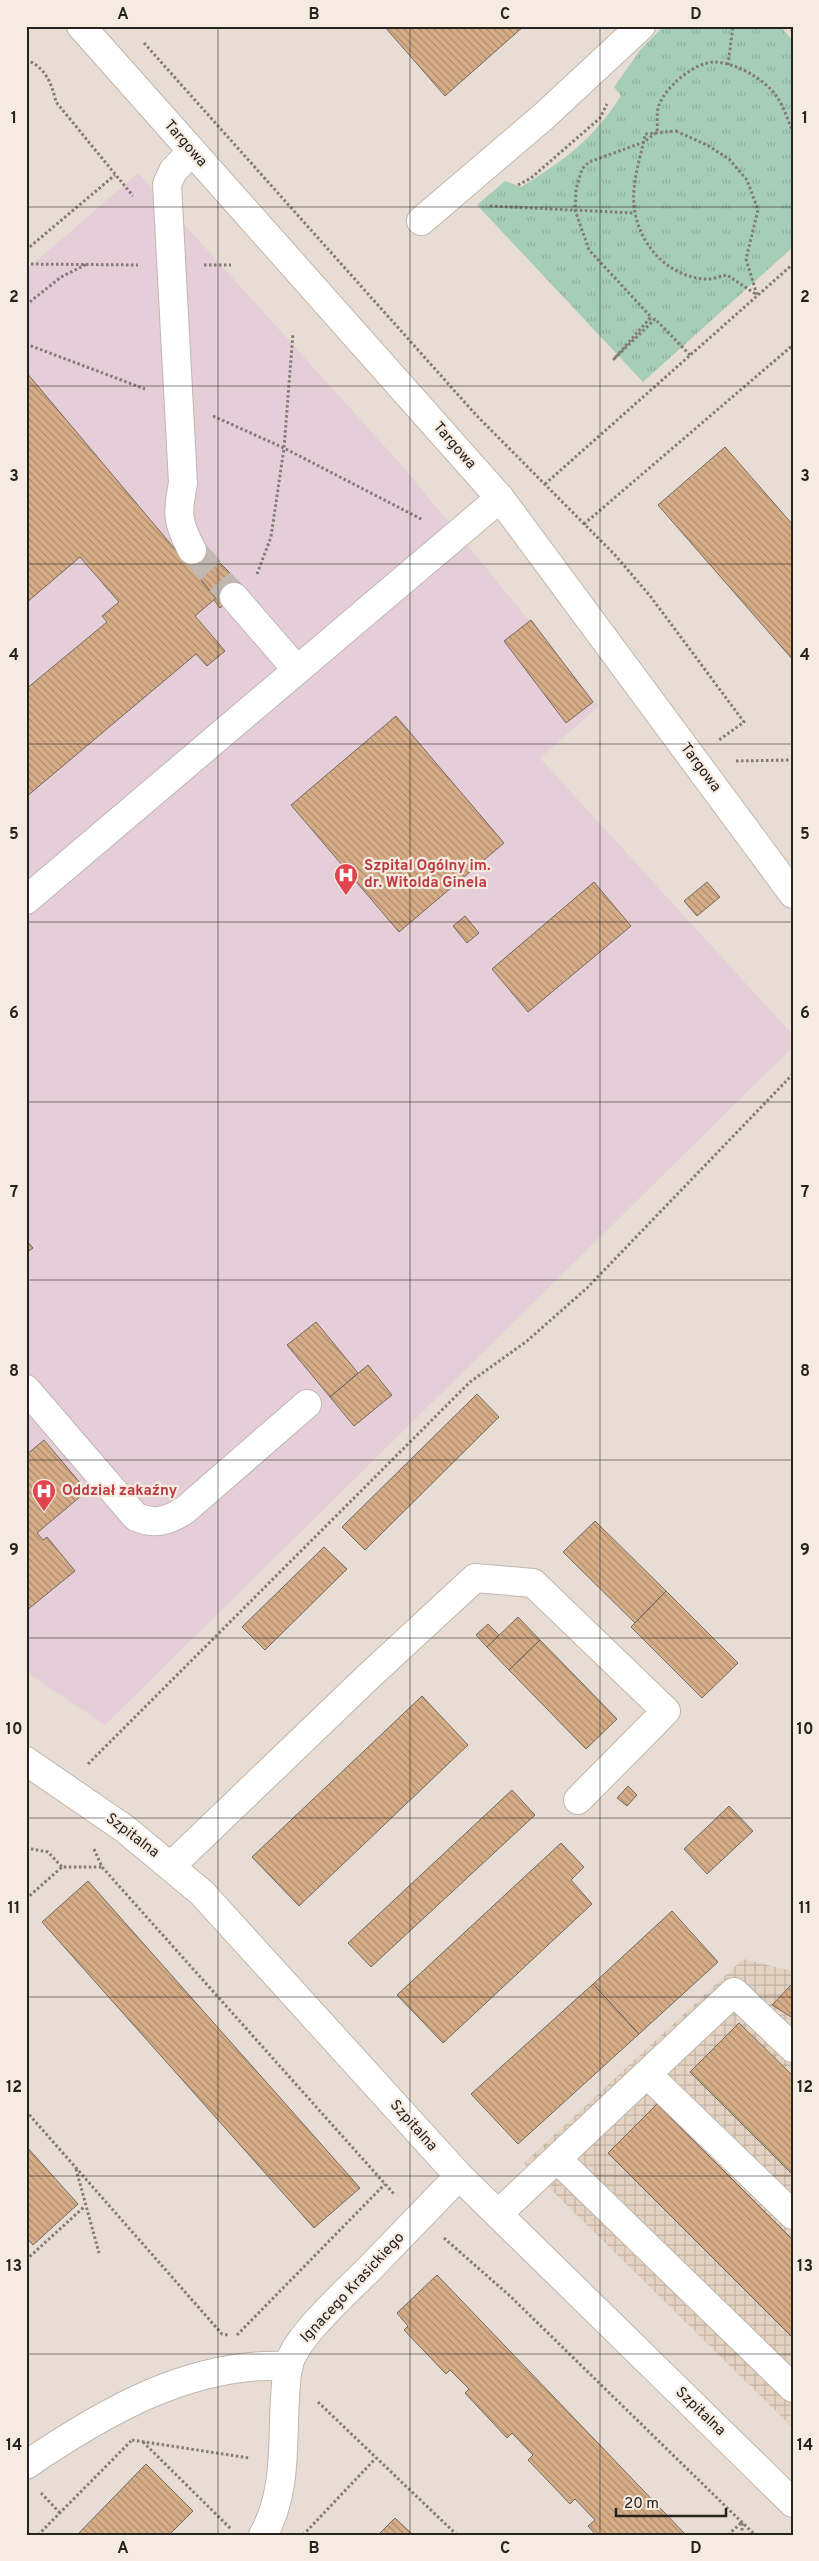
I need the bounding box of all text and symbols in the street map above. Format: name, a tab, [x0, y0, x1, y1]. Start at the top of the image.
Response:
text: A	[117, 5, 129, 25]
text: B	[308, 5, 320, 25]
text: C	[500, 5, 510, 25]
text: D	[690, 5, 702, 25]
text: 1	[11, 109, 17, 129]
text: 1	[802, 109, 808, 129]
street label: Targowa	[159, 116, 211, 172]
text: 2	[9, 288, 19, 308]
text: 2	[800, 288, 810, 308]
street label: Targowa	[428, 418, 480, 474]
text: 3	[9, 467, 19, 487]
text: 3	[800, 467, 810, 487]
text: 4	[9, 646, 19, 666]
text: 4	[800, 646, 810, 666]
street label: Targowa	[675, 740, 725, 796]
text: 5	[9, 825, 19, 845]
text: 5	[800, 825, 810, 845]
place label: Szpital Ogólny im. dr. Witolda Ginela	[364, 857, 491, 893]
hospital icon: Szpital Ogólny im. dr. Witolda Ginela	[333, 862, 359, 896]
text: 6	[9, 1004, 19, 1024]
text: 6	[800, 1004, 810, 1024]
text: 7	[10, 1183, 18, 1203]
text: 7	[801, 1183, 809, 1203]
text: 8	[9, 1362, 19, 1382]
text: 8	[800, 1362, 810, 1382]
hospital icon: Oddział zakaźny	[31, 1478, 57, 1512]
place label: Oddział zakaźny	[62, 1482, 178, 1501]
text: 9	[9, 1541, 19, 1561]
text: 9	[800, 1541, 810, 1561]
text: 10	[6, 1720, 22, 1740]
text: 10	[797, 1720, 813, 1740]
street label: Szpitalna	[101, 1810, 163, 1862]
text: 11	[8, 1899, 20, 1919]
text: 11	[799, 1899, 811, 1919]
text: 12	[6, 2078, 22, 2098]
text: 12	[797, 2078, 813, 2098]
street label: Szpitalna	[385, 2096, 441, 2156]
street label: Ignacego Krasickiego	[297, 2229, 409, 2347]
text: 13	[6, 2257, 22, 2277]
text: 13	[797, 2257, 813, 2277]
street label: Szpitalna	[671, 2383, 729, 2441]
text: 14	[6, 2436, 22, 2456]
text: 14	[797, 2436, 813, 2456]
scale bar	[616, 2486, 726, 2518]
text: 20 m	[624, 2495, 659, 2514]
text: A	[117, 2539, 129, 2559]
text: B	[308, 2539, 320, 2559]
text: C	[500, 2539, 510, 2559]
text: D	[690, 2539, 702, 2559]

